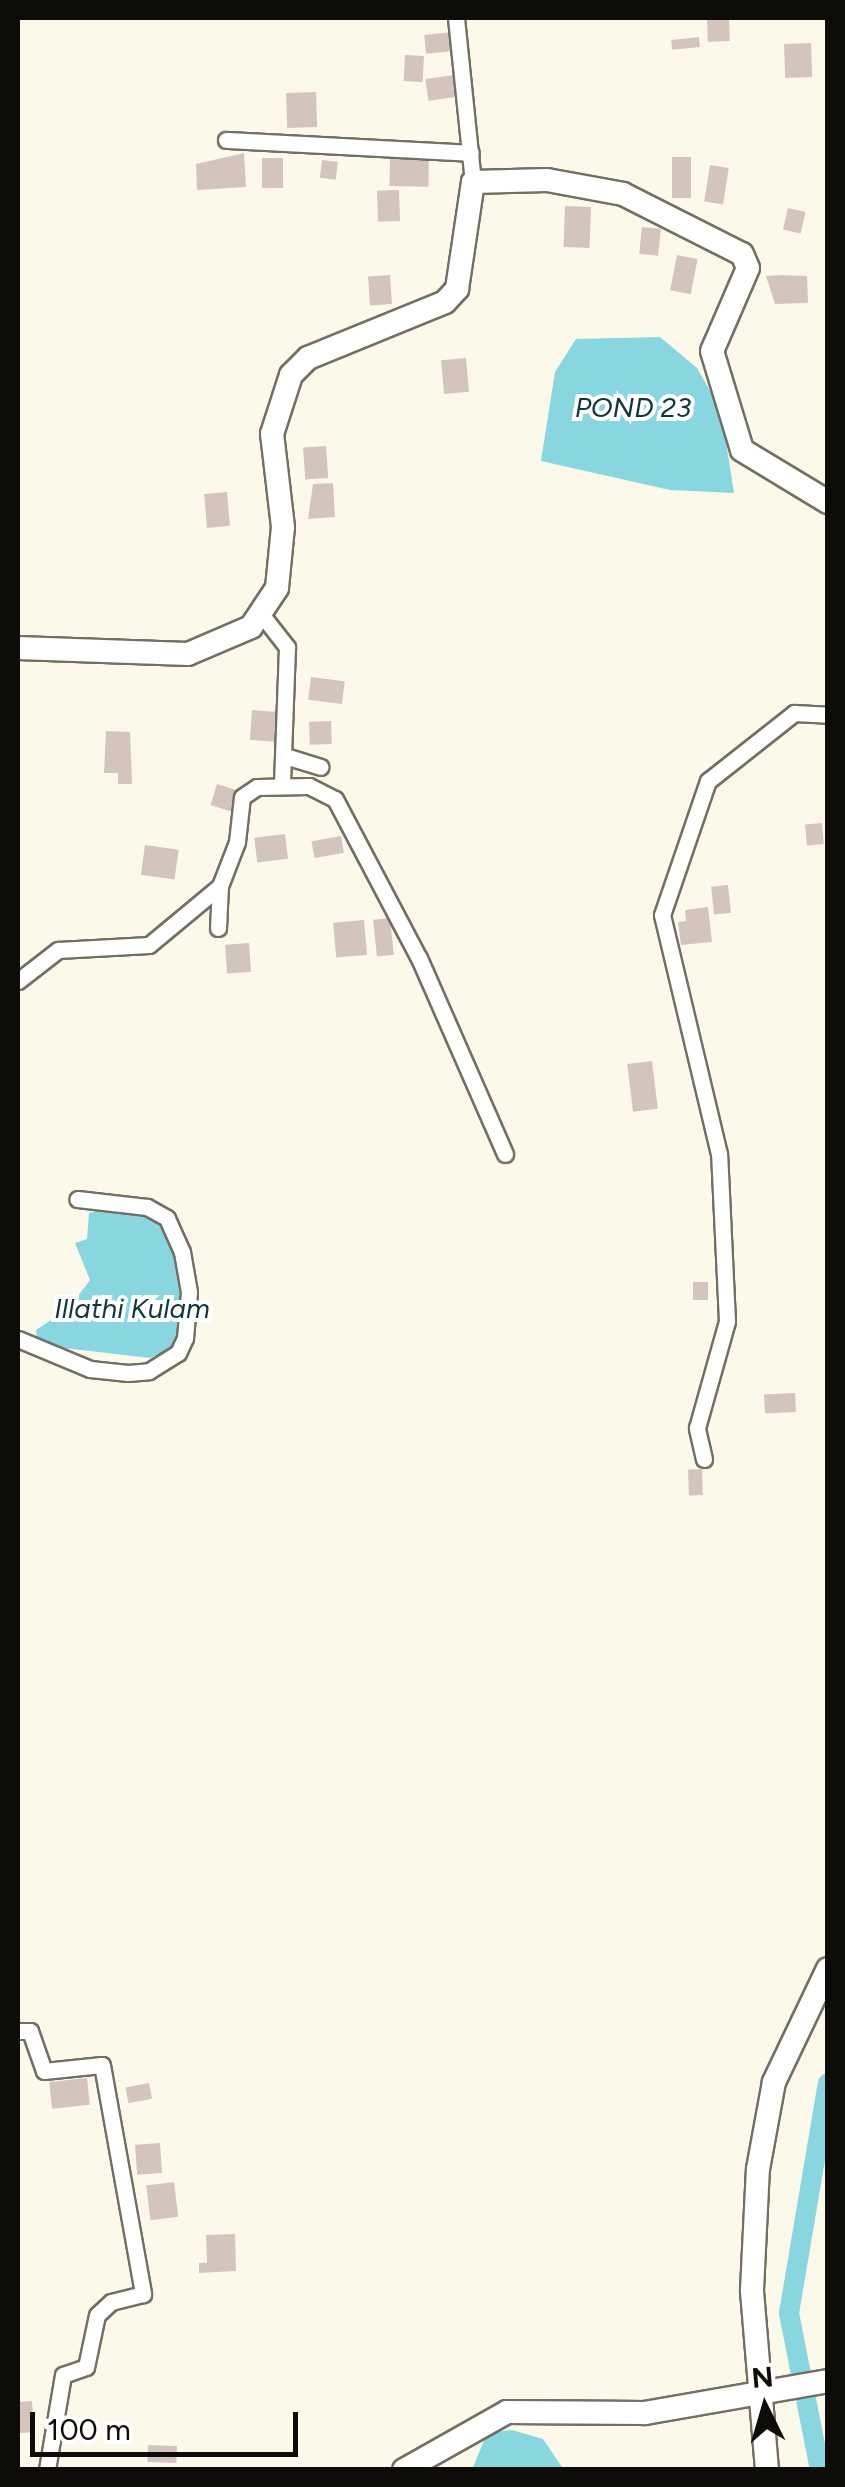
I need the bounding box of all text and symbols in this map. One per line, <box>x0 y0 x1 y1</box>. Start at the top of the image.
water label: POND 23 <box>575 390 691 424</box>
water label: Illathi Kulam <box>54 1291 210 1325</box>
north arrow <box>715 2357 815 2457</box>
text: N <box>750 2359 775 2395</box>
scale bar <box>35 2392 302 2454</box>
text: 100 m <box>47 2411 131 2448</box>

